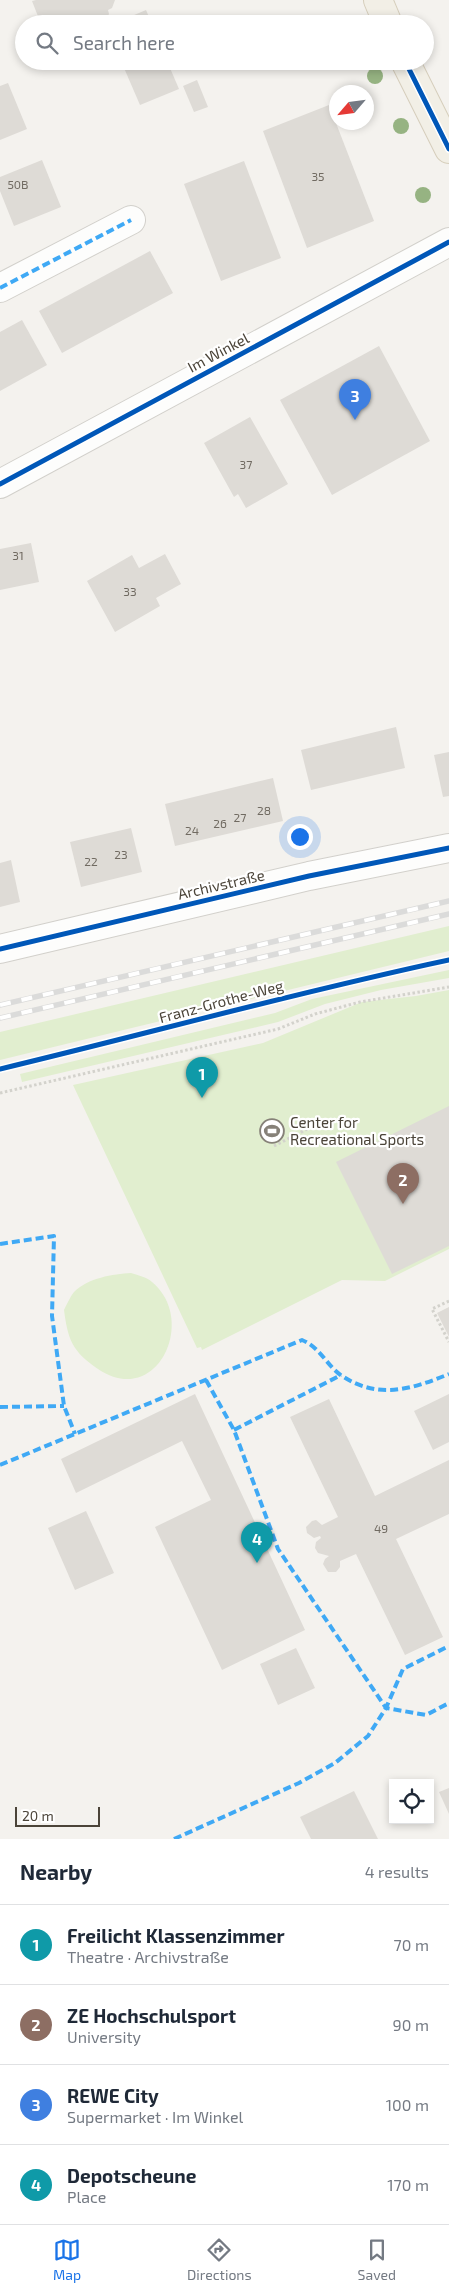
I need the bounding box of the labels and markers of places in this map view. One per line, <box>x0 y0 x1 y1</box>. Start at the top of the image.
pin: 3 <box>339 379 371 420</box>
pin: 1 <box>186 1057 218 1098</box>
place label: Center for Recreational Sports <box>290 1113 424 1148</box>
sports icon: Center for Recreational Sports <box>259 1118 285 1144</box>
pin: 2 <box>387 1163 419 1204</box>
pin: 4 <box>241 1522 273 1563</box>

